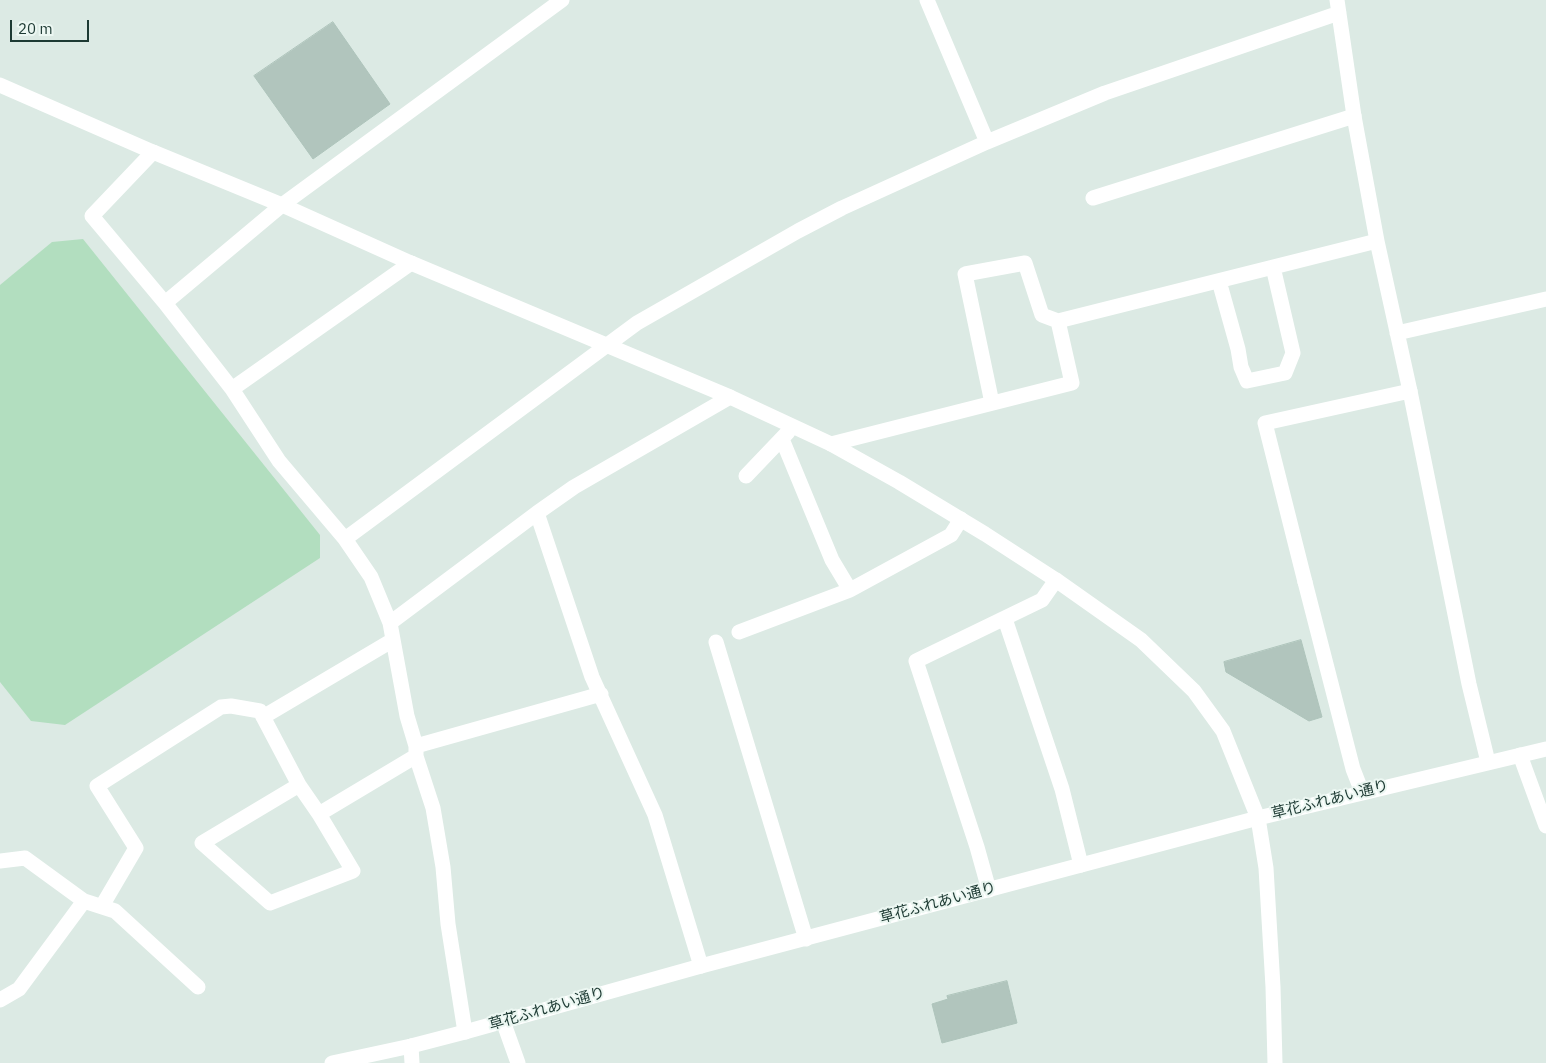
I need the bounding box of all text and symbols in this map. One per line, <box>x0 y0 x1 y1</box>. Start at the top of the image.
scale bar <box>12 10 91 42</box>
text: 20 m <box>18 19 53 38</box>
street label: 草花ふれあい通り <box>1270 777 1390 823</box>
street label: 草花ふれあい通り <box>878 879 998 927</box>
street label: 草花ふれあい通り <box>487 984 607 1034</box>

